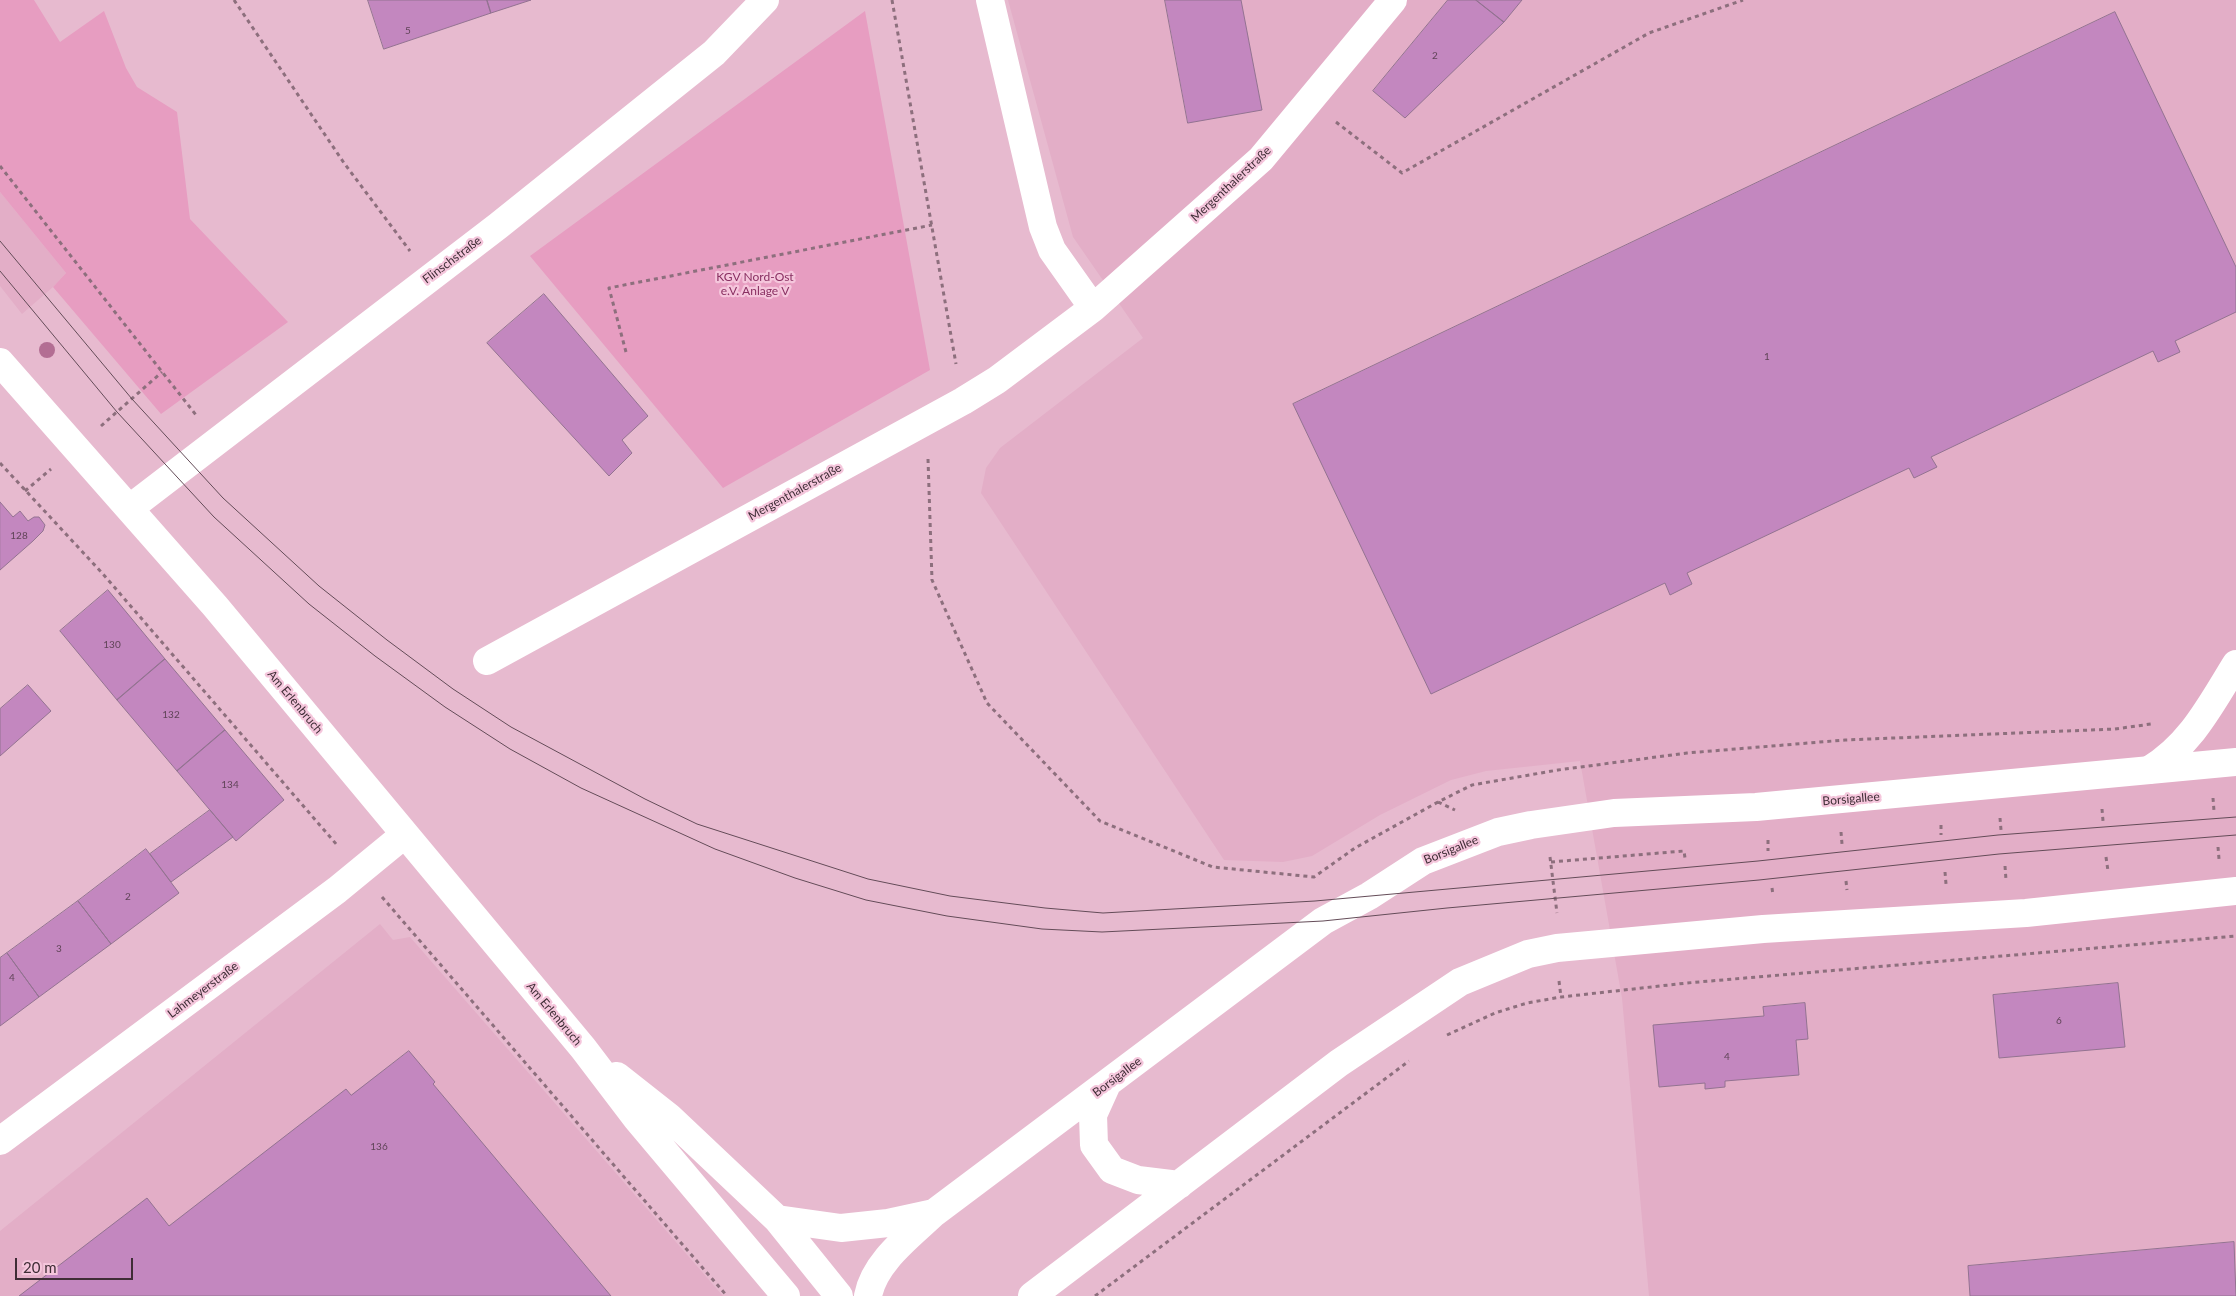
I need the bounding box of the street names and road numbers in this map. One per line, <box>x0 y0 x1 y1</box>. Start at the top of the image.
street label: Mergenthalerstraße <box>1188 143 1274 225</box>
street label: Flinschstraße <box>420 233 484 287</box>
street label: Mergenthalerstraße <box>746 460 844 524</box>
street label: Am Erlenbruch <box>264 667 326 737</box>
street label: Borsigallee <box>1822 789 1880 809</box>
street label: Borsigallee <box>1422 833 1480 867</box>
street label: Lahmeyerstraße <box>165 959 241 1021</box>
street label: Am Erlenbruch <box>523 979 585 1049</box>
street label: Borsigallee <box>1090 1054 1144 1100</box>

